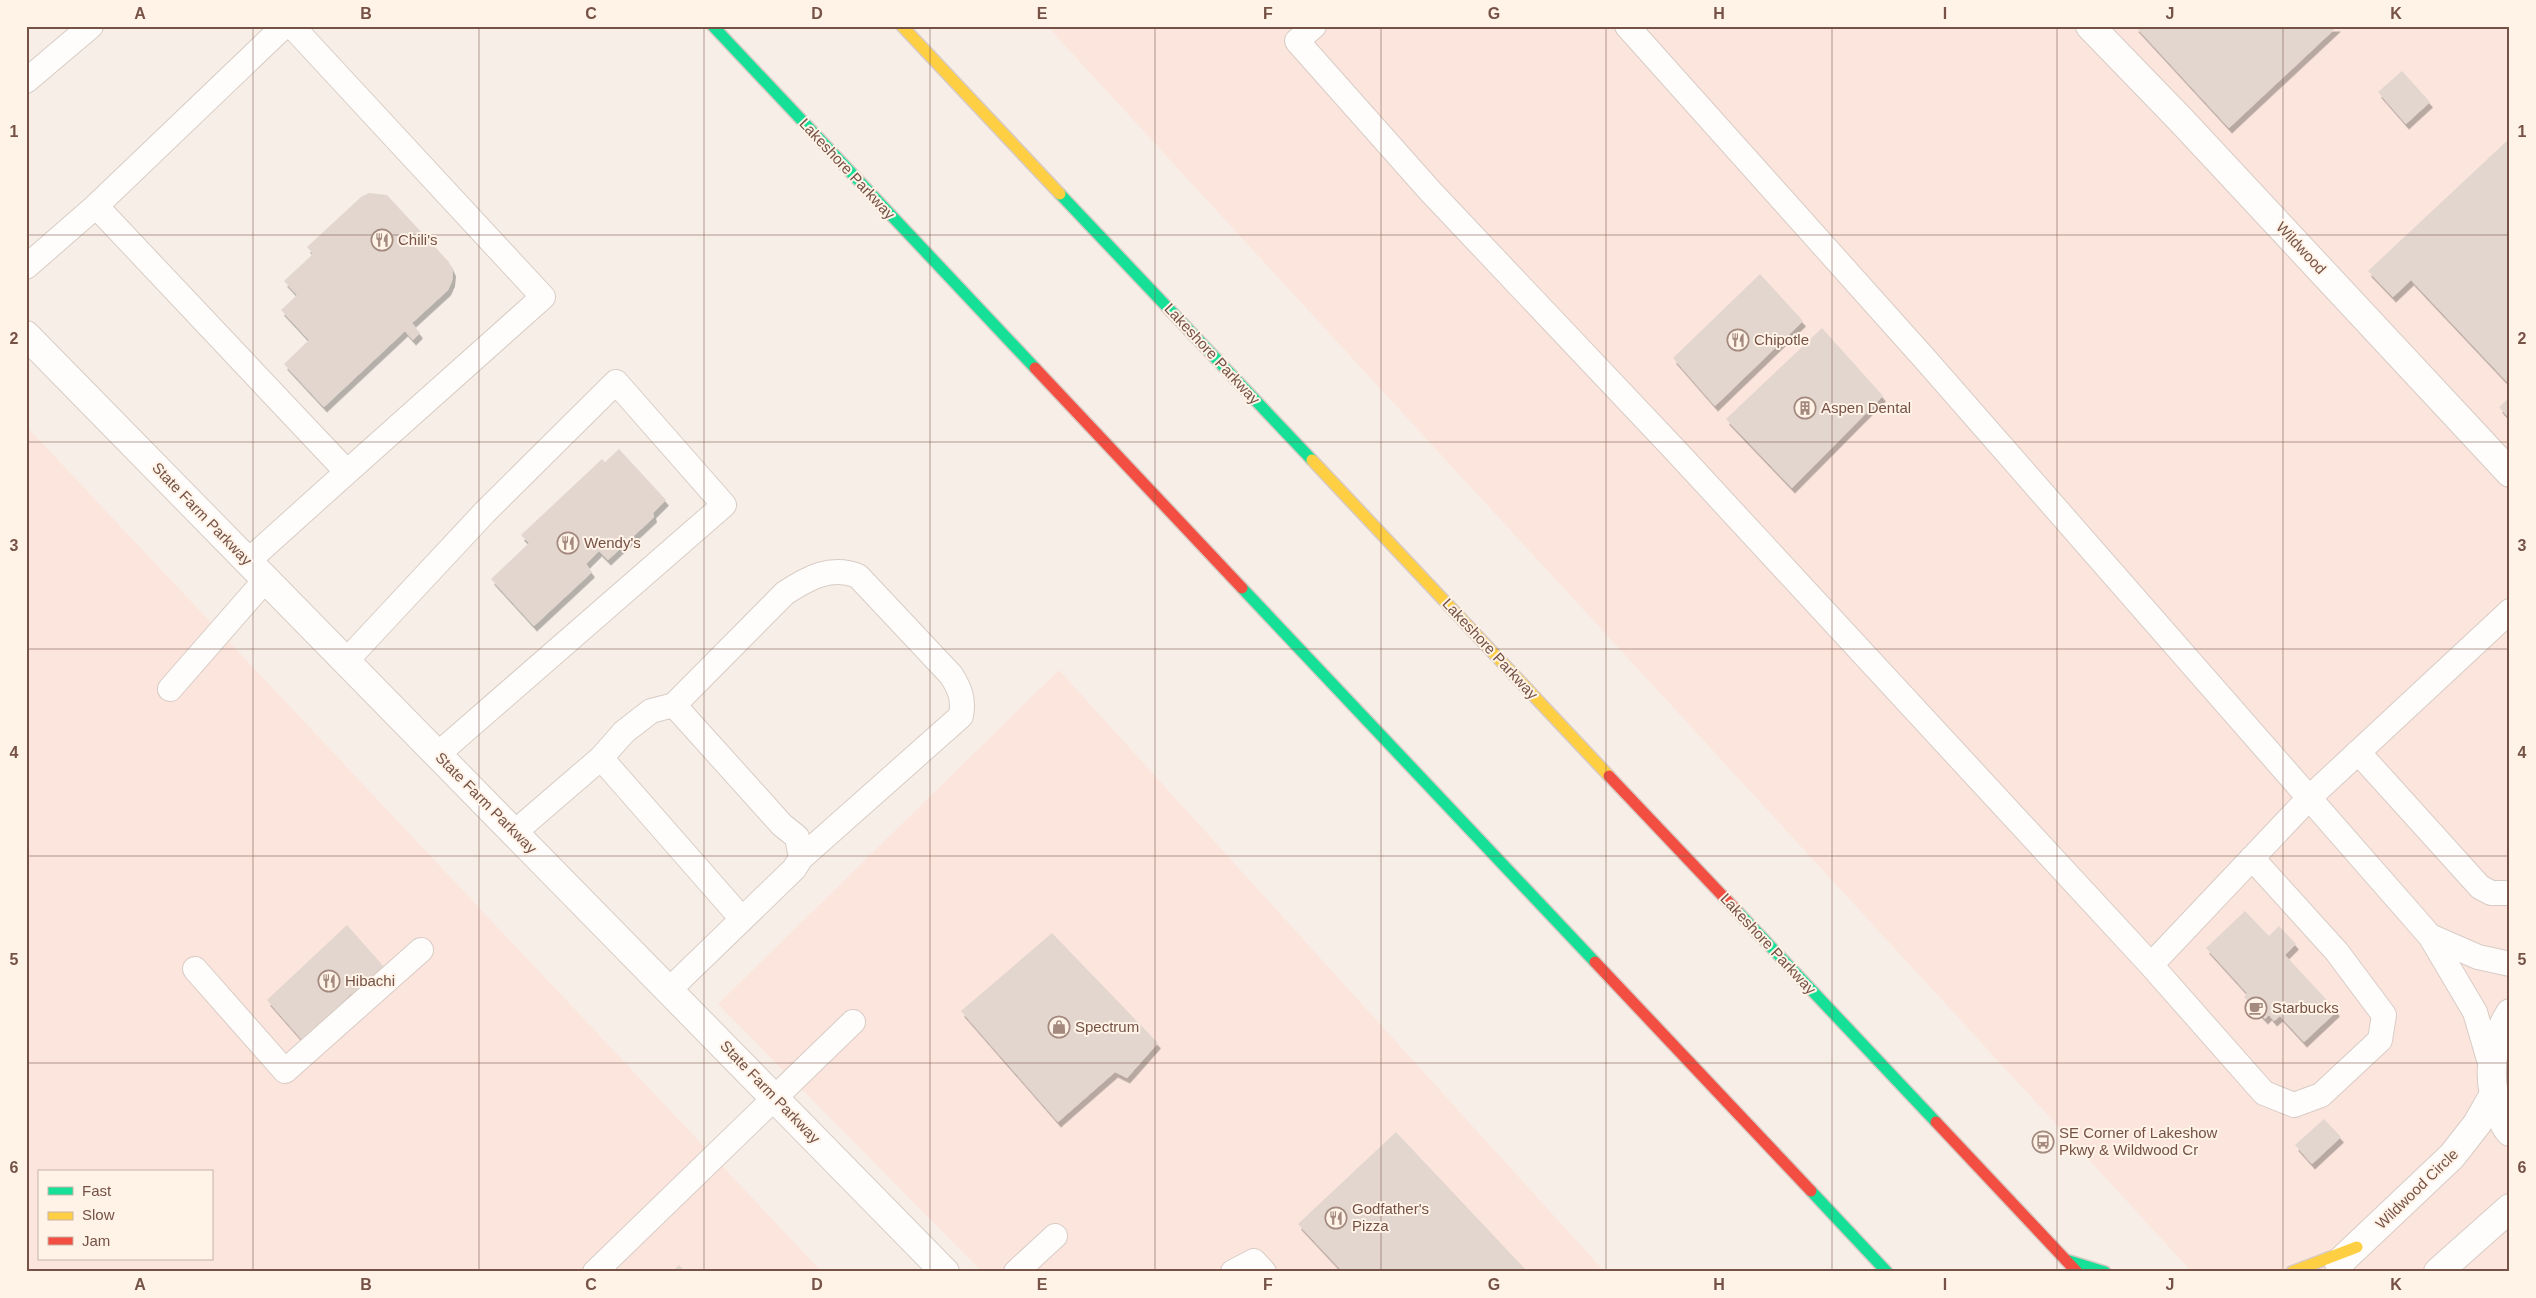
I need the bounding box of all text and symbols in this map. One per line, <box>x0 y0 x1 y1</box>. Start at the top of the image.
text: A <box>134 5 146 22</box>
text: B <box>360 5 372 22</box>
text: C <box>585 5 597 22</box>
text: D <box>811 5 823 22</box>
text: E <box>1037 5 1048 22</box>
text: F <box>1263 5 1273 22</box>
text: G <box>1488 5 1500 22</box>
text: H <box>1713 5 1725 22</box>
text: I <box>1943 5 1947 22</box>
text: J <box>2166 5 2174 22</box>
text: K <box>2390 5 2402 22</box>
street label: Lakeshore Parkway <box>796 115 899 223</box>
text: 1 <box>10 123 19 140</box>
text: 1 <box>2518 123 2527 140</box>
street label: Wildwood <box>2273 218 2330 277</box>
restaurant icon: Chili's <box>370 228 394 252</box>
place label: Chili's <box>398 231 438 248</box>
street label: Lakeshore Parkway <box>1161 300 1264 408</box>
restaurant icon: Chipotle <box>1726 328 1750 352</box>
text: 2 <box>10 330 19 347</box>
text: 2 <box>2518 330 2527 347</box>
place label: Chipotle <box>1754 331 1809 348</box>
building icon: Aspen Dental <box>1793 396 1817 420</box>
place label: Aspen Dental <box>1821 399 1911 416</box>
street label: State Farm Parkway <box>149 459 256 569</box>
restaurant icon: Wendy's <box>556 531 580 555</box>
place label: Wendy's <box>584 534 641 551</box>
text: 3 <box>10 537 19 554</box>
text: 3 <box>2518 537 2527 554</box>
street label: Lakeshore Parkway <box>1439 595 1542 703</box>
text: 4 <box>10 744 19 761</box>
text: 4 <box>2518 744 2527 761</box>
street label: State Farm Parkway <box>432 749 541 857</box>
street label: Lakeshore Parkway <box>1717 890 1820 998</box>
text: 5 <box>10 951 19 968</box>
text: 5 <box>2518 951 2527 968</box>
restaurant icon: Hibachi <box>317 969 341 993</box>
place label: Hibachi <box>345 972 395 989</box>
cafe icon: Starbucks <box>2244 996 2268 1020</box>
place label: Starbucks <box>2272 999 2339 1016</box>
shop icon: Spectrum <box>1047 1015 1071 1039</box>
place label: Spectrum <box>1075 1018 1139 1035</box>
street label: State Farm Parkway <box>717 1037 824 1147</box>
place label: SE Corner of Lakeshow Pkwy & Wildwood Cr <box>2059 1124 2218 1158</box>
bus stop icon: SE Corner of Lakeshow Pkwy & Wildwood Cr <box>2031 1130 2055 1154</box>
street label: Wildwood Circle <box>2372 1145 2461 1232</box>
text: 6 <box>10 1159 19 1176</box>
text: 6 <box>2518 1159 2527 1176</box>
legend <box>38 1170 212 1260</box>
text: Fast <box>82 1182 112 1199</box>
place label: Godfather's Pizza <box>1352 1200 1429 1234</box>
text: Slow <box>82 1206 115 1223</box>
restaurant icon: Godfather's Pizza <box>1324 1206 1348 1230</box>
text: Jam <box>82 1232 110 1249</box>
text: A <box>134 1276 146 1293</box>
text: B <box>360 1276 372 1293</box>
text: C <box>585 1276 597 1293</box>
text: D <box>811 1276 823 1293</box>
text: E <box>1037 1276 1048 1293</box>
text: F <box>1263 1276 1273 1293</box>
text: G <box>1488 1276 1500 1293</box>
text: H <box>1713 1276 1725 1293</box>
text: I <box>1943 1276 1947 1293</box>
text: J <box>2166 1276 2174 1293</box>
text: K <box>2390 1276 2402 1293</box>

